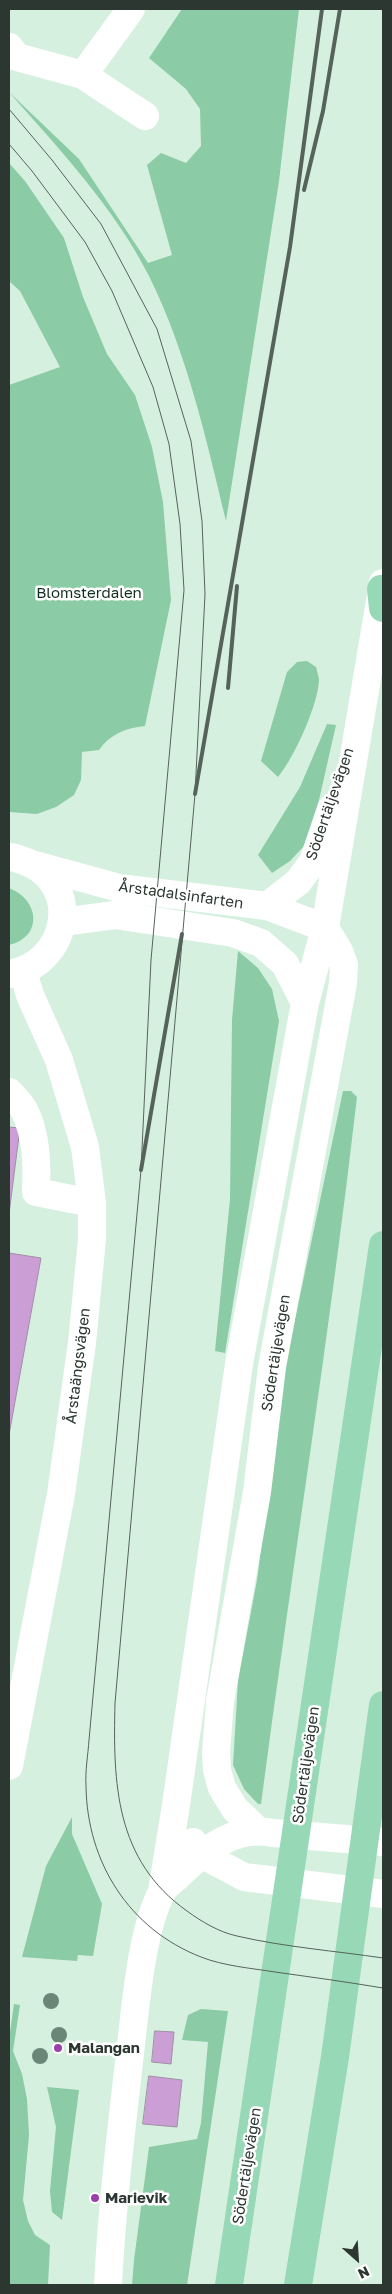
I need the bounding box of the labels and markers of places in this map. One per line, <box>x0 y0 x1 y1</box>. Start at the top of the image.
place label: Malangan <box>68 2039 140 2057</box>
marker: Malangan <box>52 2042 64 2054</box>
place label: Marievik <box>105 2189 167 2207</box>
marker: Marievik <box>89 2192 101 2204</box>

